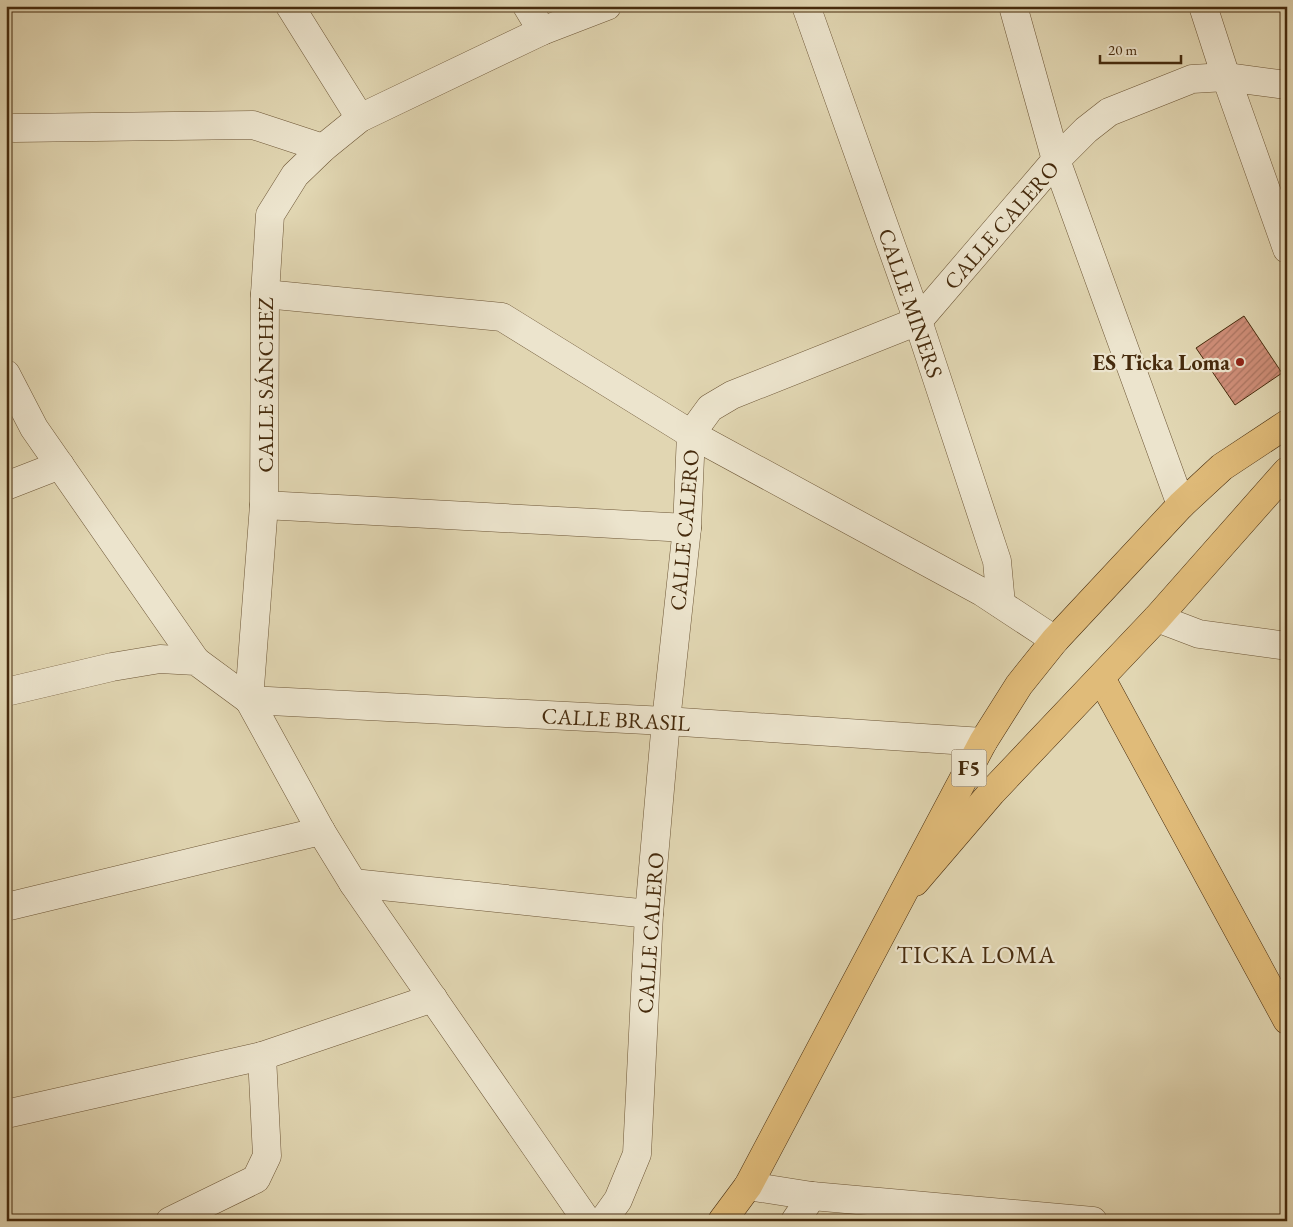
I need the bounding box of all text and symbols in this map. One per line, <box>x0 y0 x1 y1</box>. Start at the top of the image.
scale bar <box>1100 32 1182 64</box>
text: 20 m <box>1108 40 1137 59</box>
street label: CALLE CALERO <box>937 155 1065 296</box>
street label: CALLE MINERS <box>871 224 950 382</box>
street label: CALLE SÁNCHEZ <box>251 297 280 473</box>
place label: ES Ticka Loma <box>1093 348 1230 377</box>
marker: ES Ticka Loma <box>1234 356 1246 368</box>
street label: CALLE CALERO <box>663 448 706 612</box>
street label: CALLE BRASIL <box>541 701 691 738</box>
road number: F5 <box>952 750 986 786</box>
street label: CALLE CALERO <box>630 851 671 1015</box>
district label: TICKA LOMA <box>896 939 1056 970</box>

